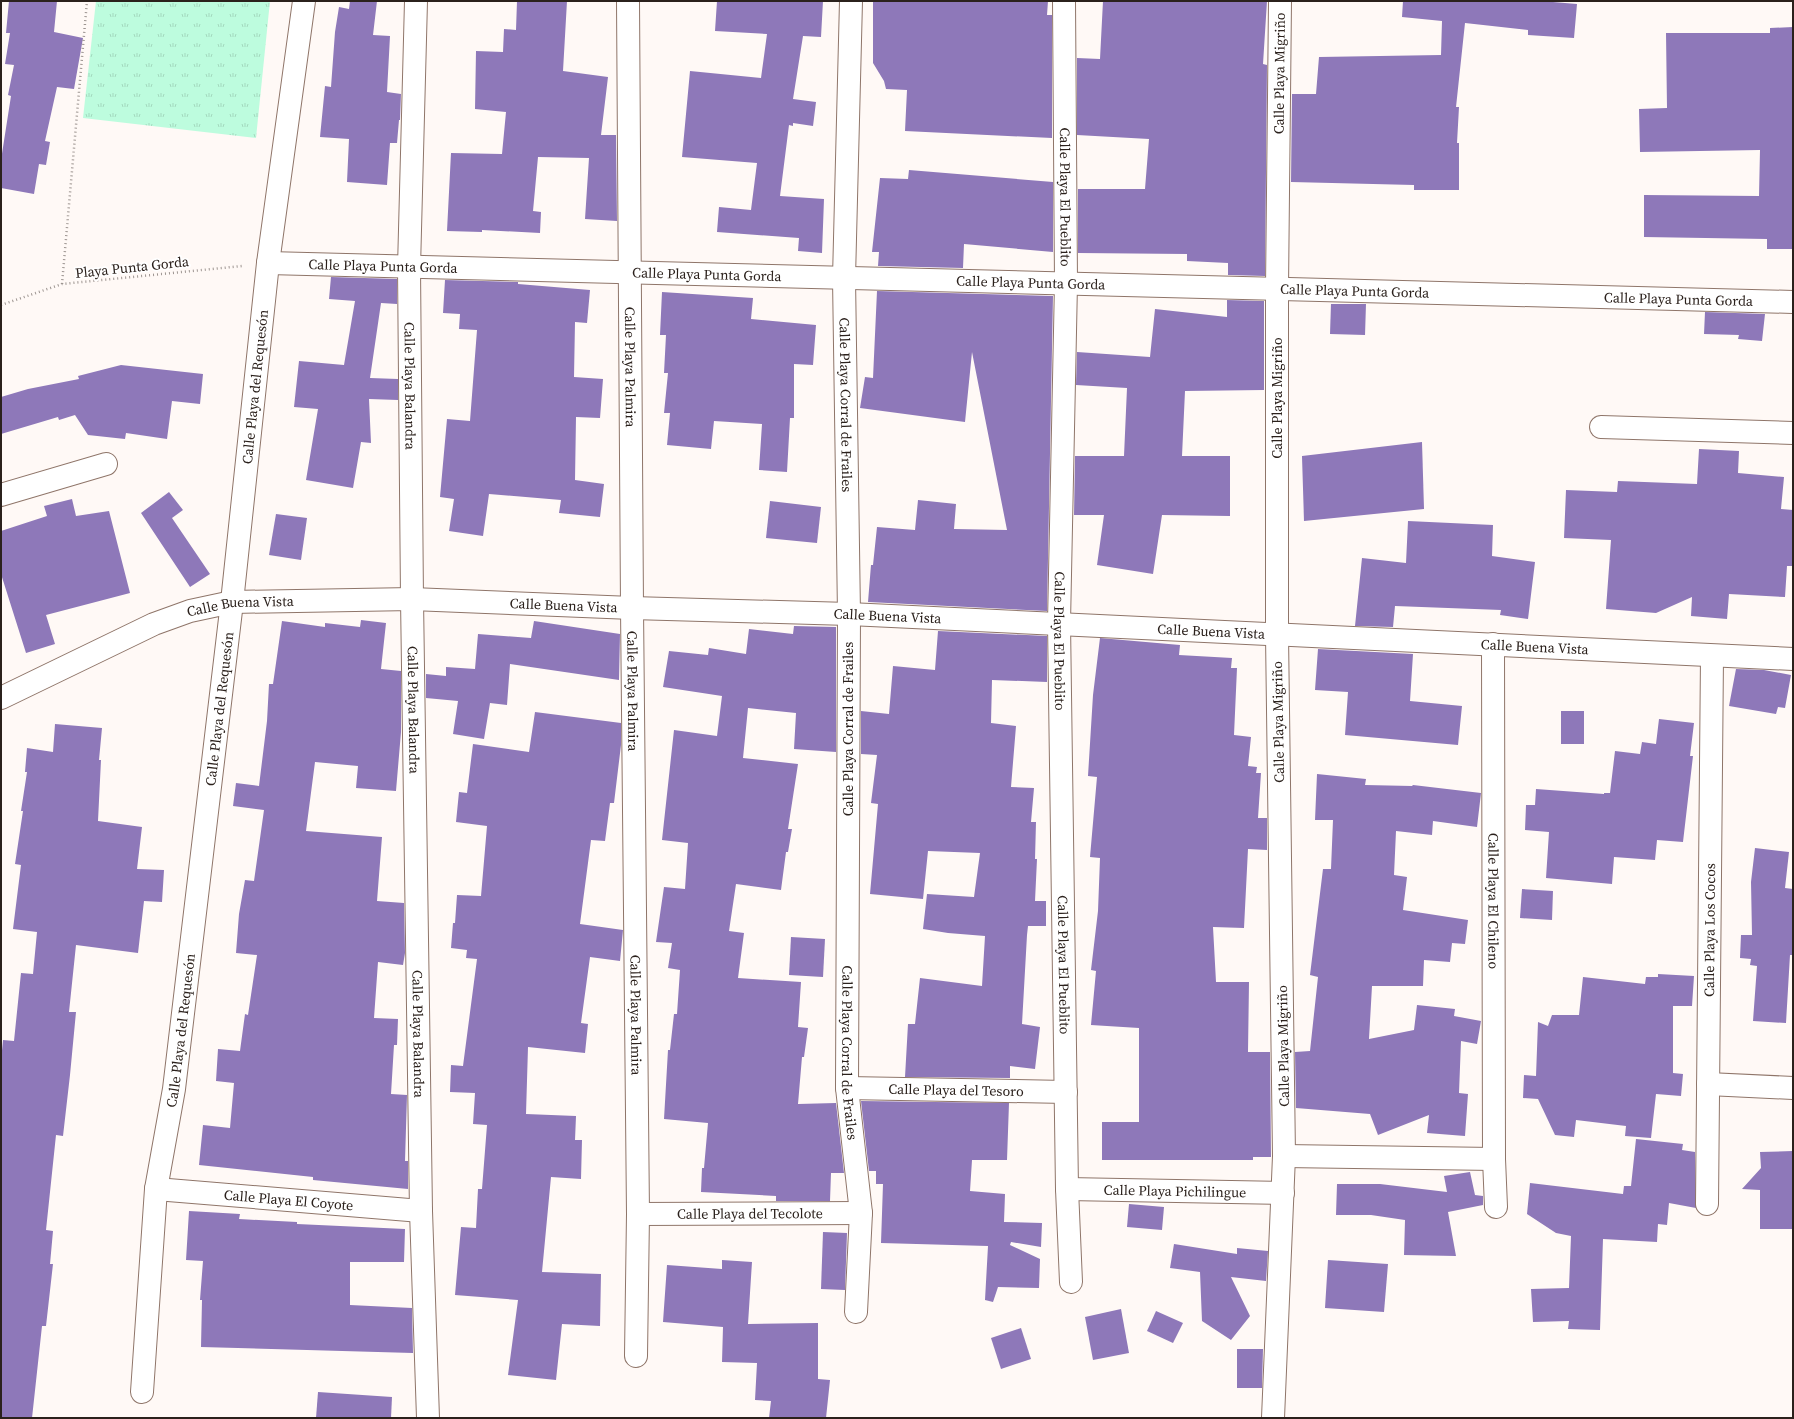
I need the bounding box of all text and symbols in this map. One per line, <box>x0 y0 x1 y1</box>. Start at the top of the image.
street label: Calle Playa Migriño <box>1269 12 1290 134</box>
street label: Calle Playa El Pueblito <box>1055 127 1076 267</box>
street label: Playa Punta Gorda <box>74 251 191 283</box>
street label: Calle Playa Punta Gorda <box>308 254 459 278</box>
street label: Calle Playa Punta Gorda <box>632 262 783 286</box>
street label: Calle Playa Punta Gorda <box>956 271 1106 294</box>
street label: Calle Playa Punta Gorda <box>1280 279 1430 303</box>
street label: Calle Playa Punta Gorda <box>1604 287 1754 311</box>
street label: Calle Playa Palmira <box>620 307 641 428</box>
street label: Calle Playa del Requesón <box>237 308 273 465</box>
street label: Calle Playa Corral de Frailes <box>835 317 857 493</box>
street label: Calle Playa Balandra <box>399 322 421 451</box>
street label: Calle Playa Migriño <box>1267 337 1287 459</box>
street label: Calle Playa El Pueblito <box>1049 571 1070 711</box>
street label: Calle Buena Vista <box>185 591 295 621</box>
street label: Calle Buena Vista <box>509 593 619 617</box>
street label: Calle Buena Vista <box>833 604 943 628</box>
street label: Calle Buena Vista <box>1157 619 1266 644</box>
street label: Calle Playa del Requesón <box>200 630 238 787</box>
street label: Calle Playa Palmira <box>622 631 643 752</box>
street label: Calle Buena Vista <box>1480 634 1590 659</box>
street label: Calle Playa Corral de Frailes <box>838 642 858 816</box>
street label: Calle Playa Balandra <box>403 646 425 775</box>
street label: Calle Playa Migriño <box>1267 661 1289 783</box>
street label: Calle Playa El Chileno <box>1483 833 1504 969</box>
street label: Calle Playa Los Cocos <box>1699 863 1720 997</box>
street label: Calle Playa El Pueblito <box>1053 895 1075 1035</box>
street label: Calle Playa del Requesón <box>161 952 200 1109</box>
street label: Calle Playa Palmira <box>625 955 647 1076</box>
street label: Calle Playa Corral de Frailes <box>837 965 863 1141</box>
street label: Calle Playa Balandra <box>407 970 429 1099</box>
street label: Calle Playa Migriño <box>1272 985 1294 1107</box>
street label: Calle Playa del Tesoro <box>888 1079 1024 1101</box>
street label: Calle Playa Pichilingue <box>1104 1180 1246 1202</box>
street label: Calle Playa El Coyote <box>223 1185 354 1215</box>
street label: Calle Playa del Tecolote <box>677 1203 823 1224</box>

